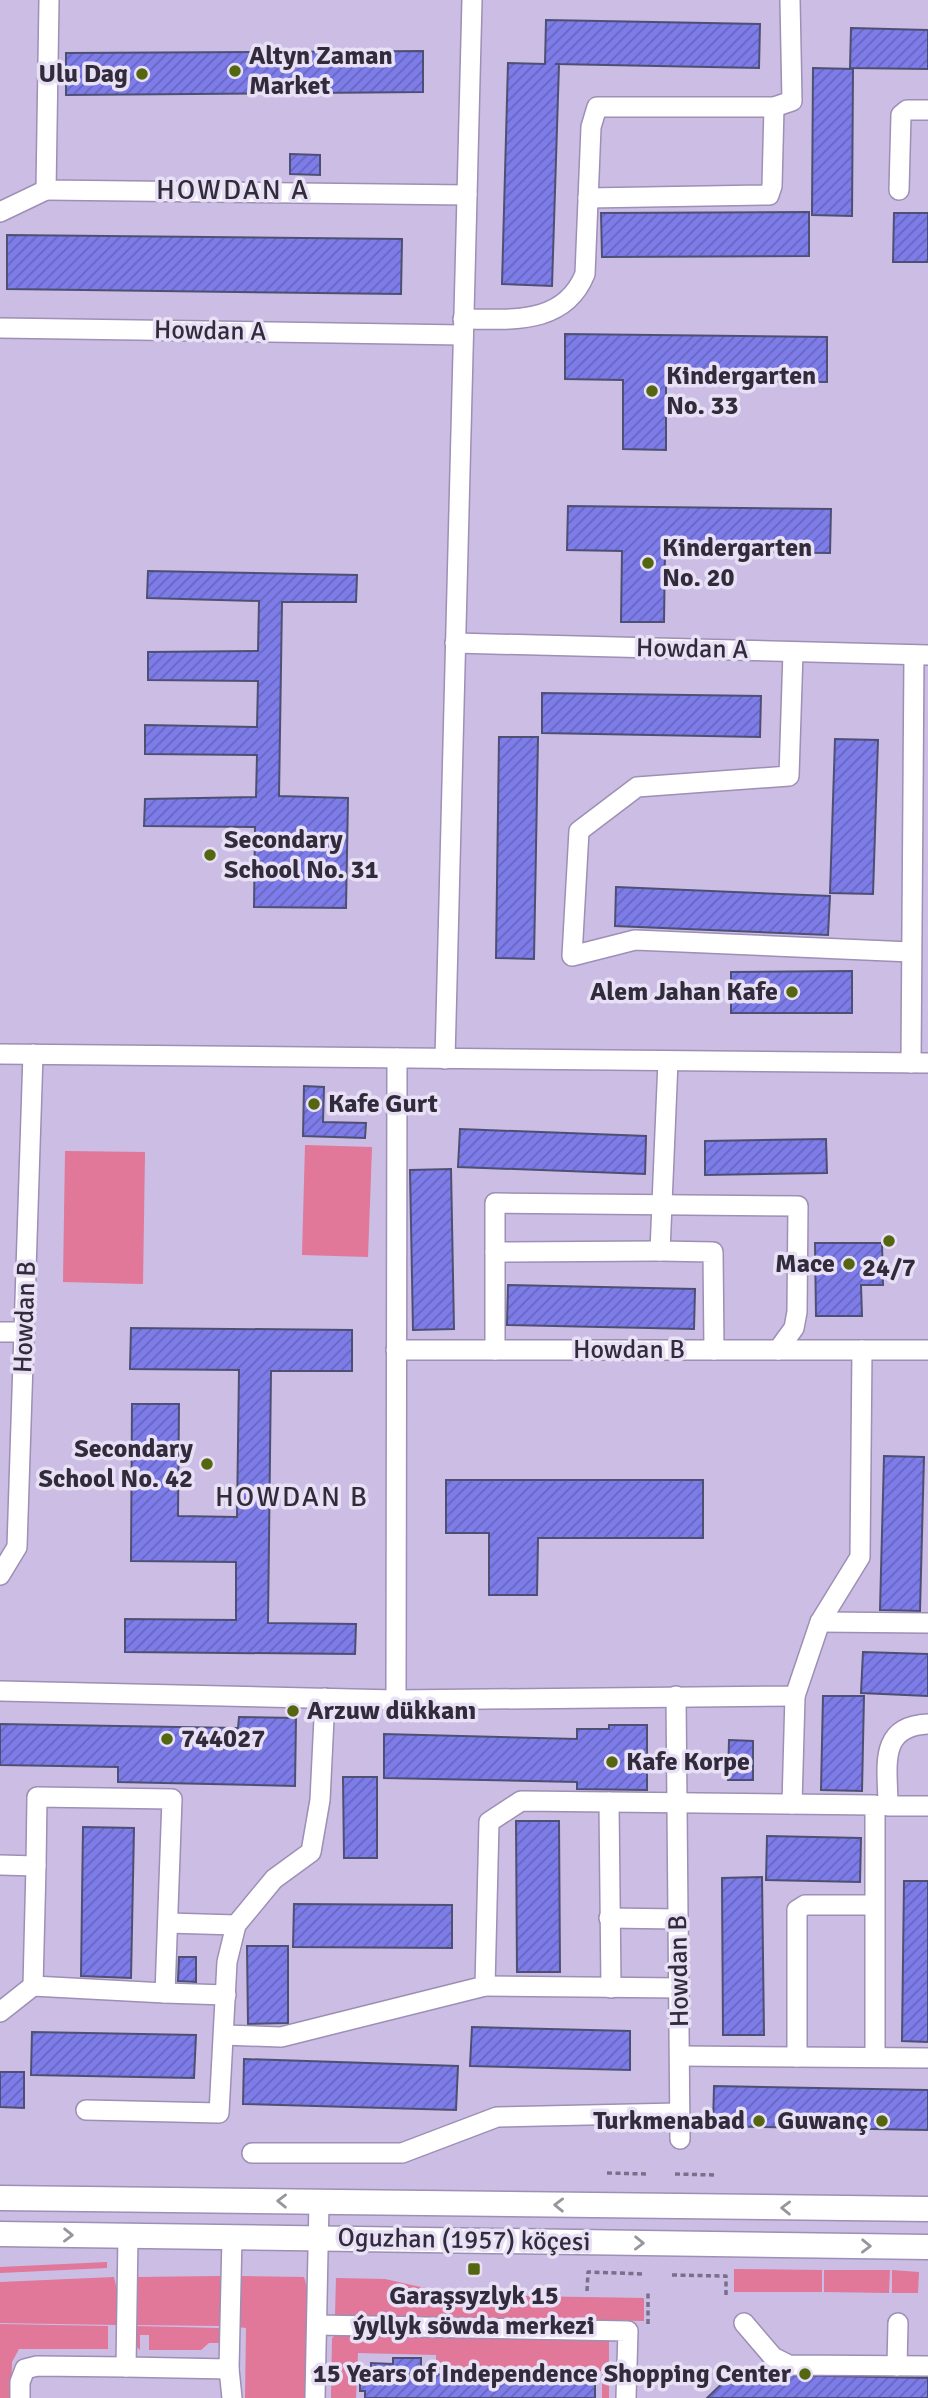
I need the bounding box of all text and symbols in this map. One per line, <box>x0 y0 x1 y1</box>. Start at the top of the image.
place label: Altyn Zaman Market <box>249 40 393 102</box>
place label: Ulu Dag <box>38 58 128 90</box>
marker: Altyn Zaman Market <box>227 63 243 79</box>
marker: Ulu Dag <box>134 66 150 82</box>
district label: HOWDAN A <box>156 173 310 207</box>
street label: Howdan A <box>154 314 267 348</box>
place label: Kindergarten No. 33 <box>666 360 816 422</box>
marker: Kindergarten No. 33 <box>644 383 660 399</box>
place label: Kindergarten No. 20 <box>662 532 812 594</box>
marker: Kindergarten No. 20 <box>640 555 656 571</box>
street label: Howdan A <box>636 632 749 666</box>
place label: Secondary School No. 31 <box>224 824 379 886</box>
marker: Secondary School No. 31 <box>202 847 218 863</box>
place label: Alem Jahan Kafe <box>590 976 778 1008</box>
marker: Alem Jahan Kafe <box>784 984 800 1000</box>
place label: Kafe Gurt <box>328 1088 438 1120</box>
marker: Kafe Gurt <box>306 1096 322 1112</box>
marker: 24/7 <box>881 1233 897 1249</box>
place label: Mace <box>775 1248 835 1280</box>
place label: 24/7 <box>862 1252 916 1284</box>
marker: Mace <box>841 1256 857 1272</box>
street label: Howdan B <box>7 1260 43 1374</box>
street label: Howdan B <box>573 1334 685 1366</box>
place label: Secondary School No. 42 <box>38 1433 193 1495</box>
marker: Secondary School No. 42 <box>199 1456 215 1472</box>
district label: HOWDAN B <box>215 1480 369 1514</box>
place label: Arzuw dükkanı <box>307 1695 476 1727</box>
marker: Arzuw dükkanı <box>285 1703 301 1719</box>
place label: 744027 <box>181 1723 265 1755</box>
marker: 744027 <box>159 1731 175 1747</box>
place label: Kafe Korpe <box>626 1746 750 1778</box>
marker: Kafe Korpe <box>604 1754 620 1770</box>
street label: Howdan B <box>662 1915 696 2027</box>
place label: Turkmenabad <box>593 2105 745 2137</box>
place label: Guwanç <box>777 2105 868 2137</box>
marker: Turkmenabad <box>751 2113 767 2129</box>
marker: Guwanç <box>874 2113 890 2129</box>
one-way arrow <box>277 2193 287 2209</box>
one-way arrow <box>553 2197 564 2213</box>
one-way arrow <box>781 2200 792 2215</box>
street label: Oguzhan (1957) köçesi <box>337 2222 591 2258</box>
one-way arrow <box>63 2227 74 2243</box>
one-way arrow <box>634 2235 644 2251</box>
one-way arrow <box>861 2238 872 2254</box>
marker: Garaşsyzlyk 15 ýyllyk söwda merkezi <box>466 2261 482 2277</box>
place label: Garaşsyzlyk 15 ýyllyk söwda merkezi <box>352 2280 595 2342</box>
place label: 15 Years of Independence Shopping Center <box>313 2358 792 2390</box>
marker: 15 Years of Independence Shopping Center <box>797 2366 813 2382</box>

